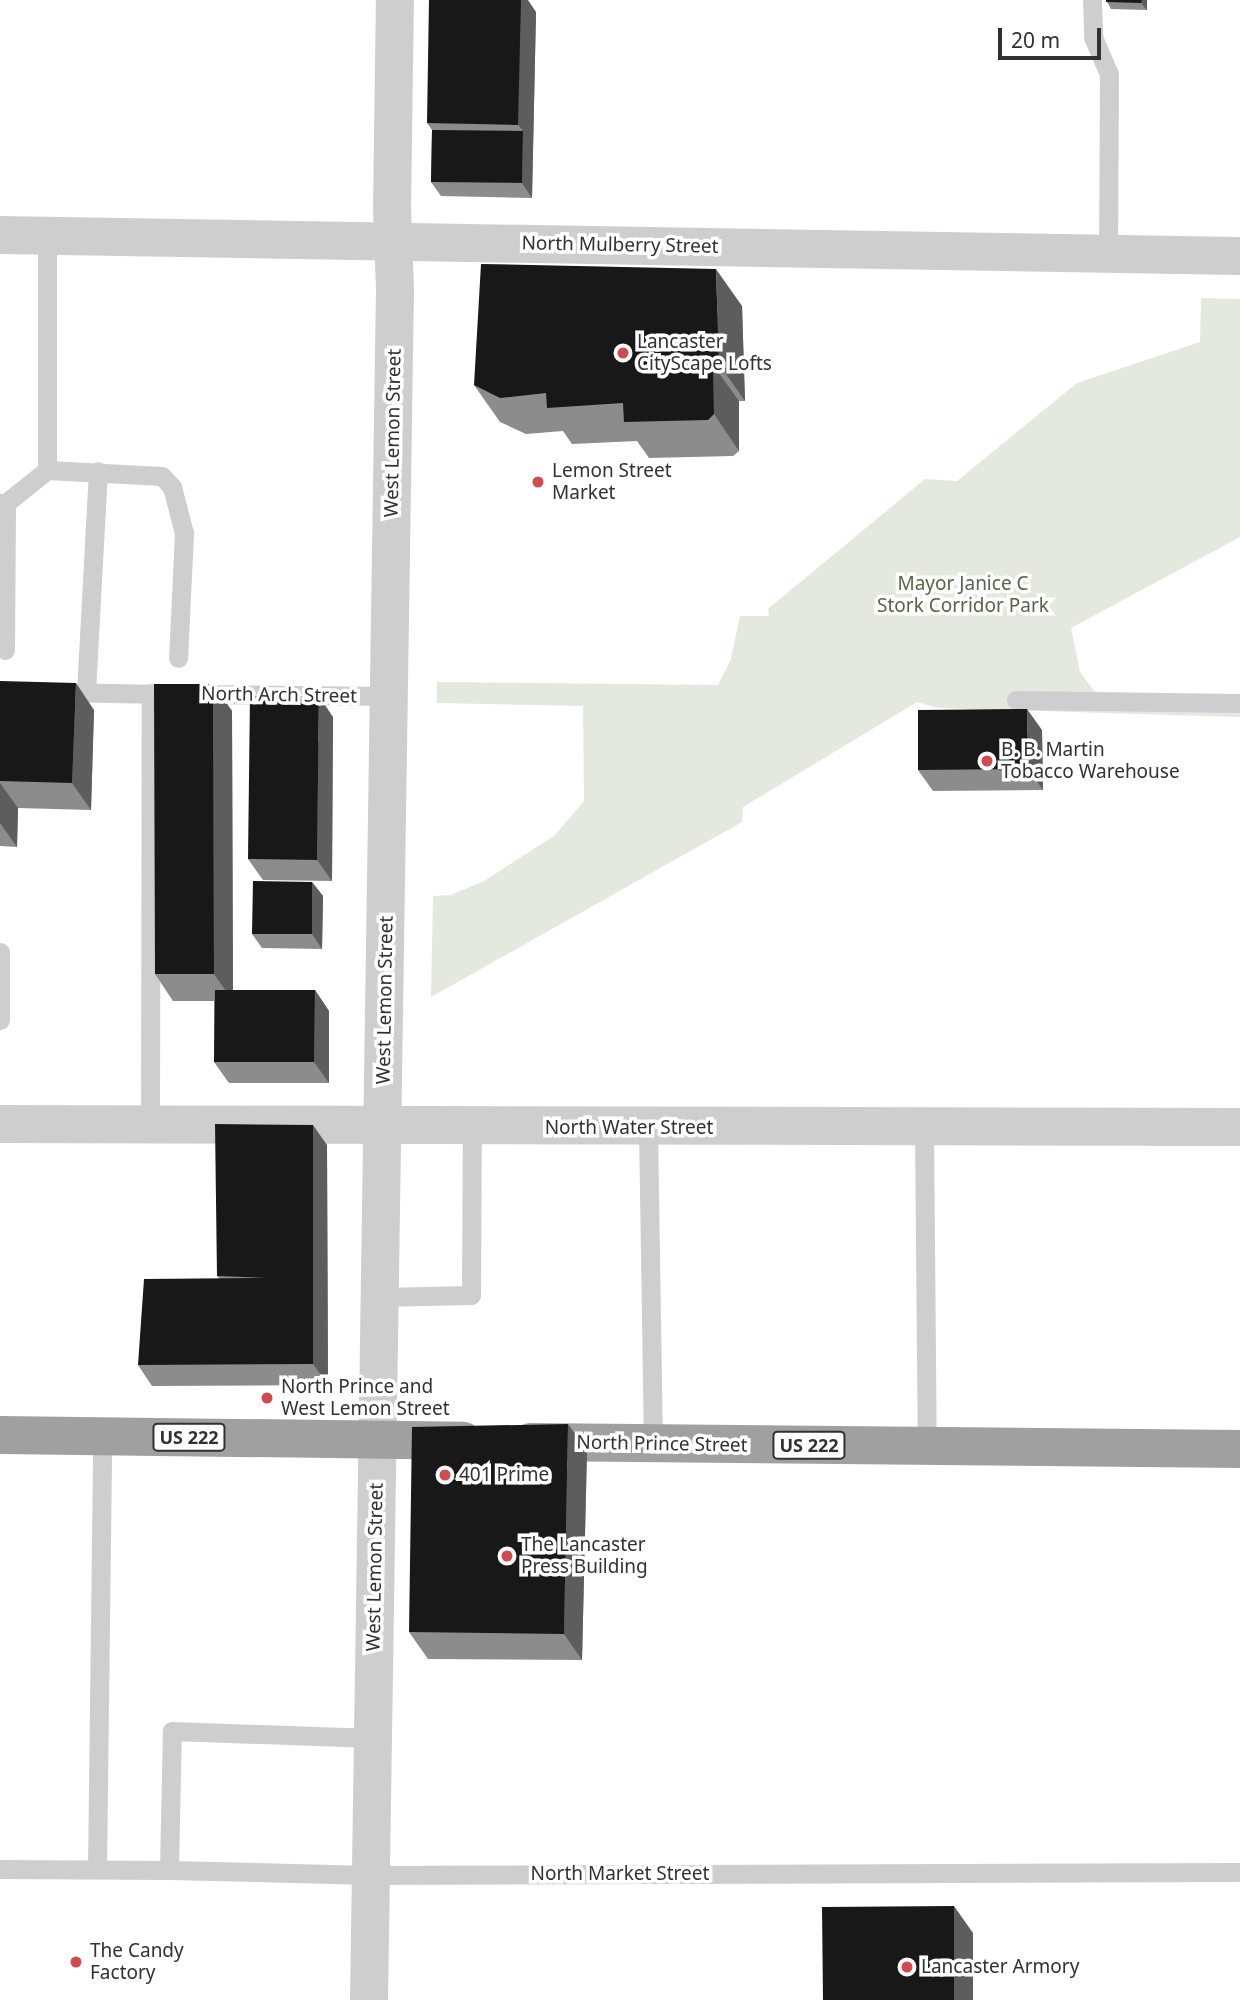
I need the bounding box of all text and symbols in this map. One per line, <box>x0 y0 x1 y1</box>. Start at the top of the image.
scale bar <box>1002 14 1105 58</box>
text: 20 m <box>1011 26 1060 54</box>
street label: North Mulberry Street <box>521 232 719 258</box>
place label: Lancaster CityScape Lofts <box>637 331 772 375</box>
marker: Lancaster CityScape Lofts <box>615 345 631 361</box>
street label: West Lemon Street <box>380 349 406 517</box>
place label: Lemon Street Market <box>552 460 672 504</box>
marker: Lemon Street Market <box>530 474 546 490</box>
park label: Mayor Janice C Stork Corridor Park <box>877 573 1049 617</box>
street label: North Arch Street <box>201 682 357 708</box>
place label: B. B. Martin Tobacco Warehouse <box>1001 739 1180 783</box>
marker: B. B. Martin Tobacco Warehouse <box>979 753 995 769</box>
street label: West Lemon Street <box>372 916 398 1084</box>
street label: North Water Street <box>545 1117 713 1139</box>
place label: North Prince and West Lemon Street <box>281 1376 450 1420</box>
marker: North Prince and West Lemon Street <box>259 1390 275 1406</box>
road number: US 222 <box>152 1422 226 1452</box>
road number: US 222 <box>772 1430 846 1460</box>
street label: North Prince Street <box>576 1431 748 1457</box>
place label: 401 Prime <box>459 1464 549 1486</box>
marker: 401 Prime <box>437 1467 453 1483</box>
street label: West Lemon Street <box>362 1483 388 1651</box>
place label: The Lancaster Press Building <box>521 1534 648 1578</box>
marker: The Lancaster Press Building <box>499 1548 515 1564</box>
street label: North Market Street <box>531 1863 709 1885</box>
place label: The Candy Factory <box>90 1940 184 1984</box>
marker: The Candy Factory <box>68 1954 84 1970</box>
place label: Lancaster Armory <box>921 1956 1079 1978</box>
marker: Lancaster Armory <box>899 1959 915 1975</box>

